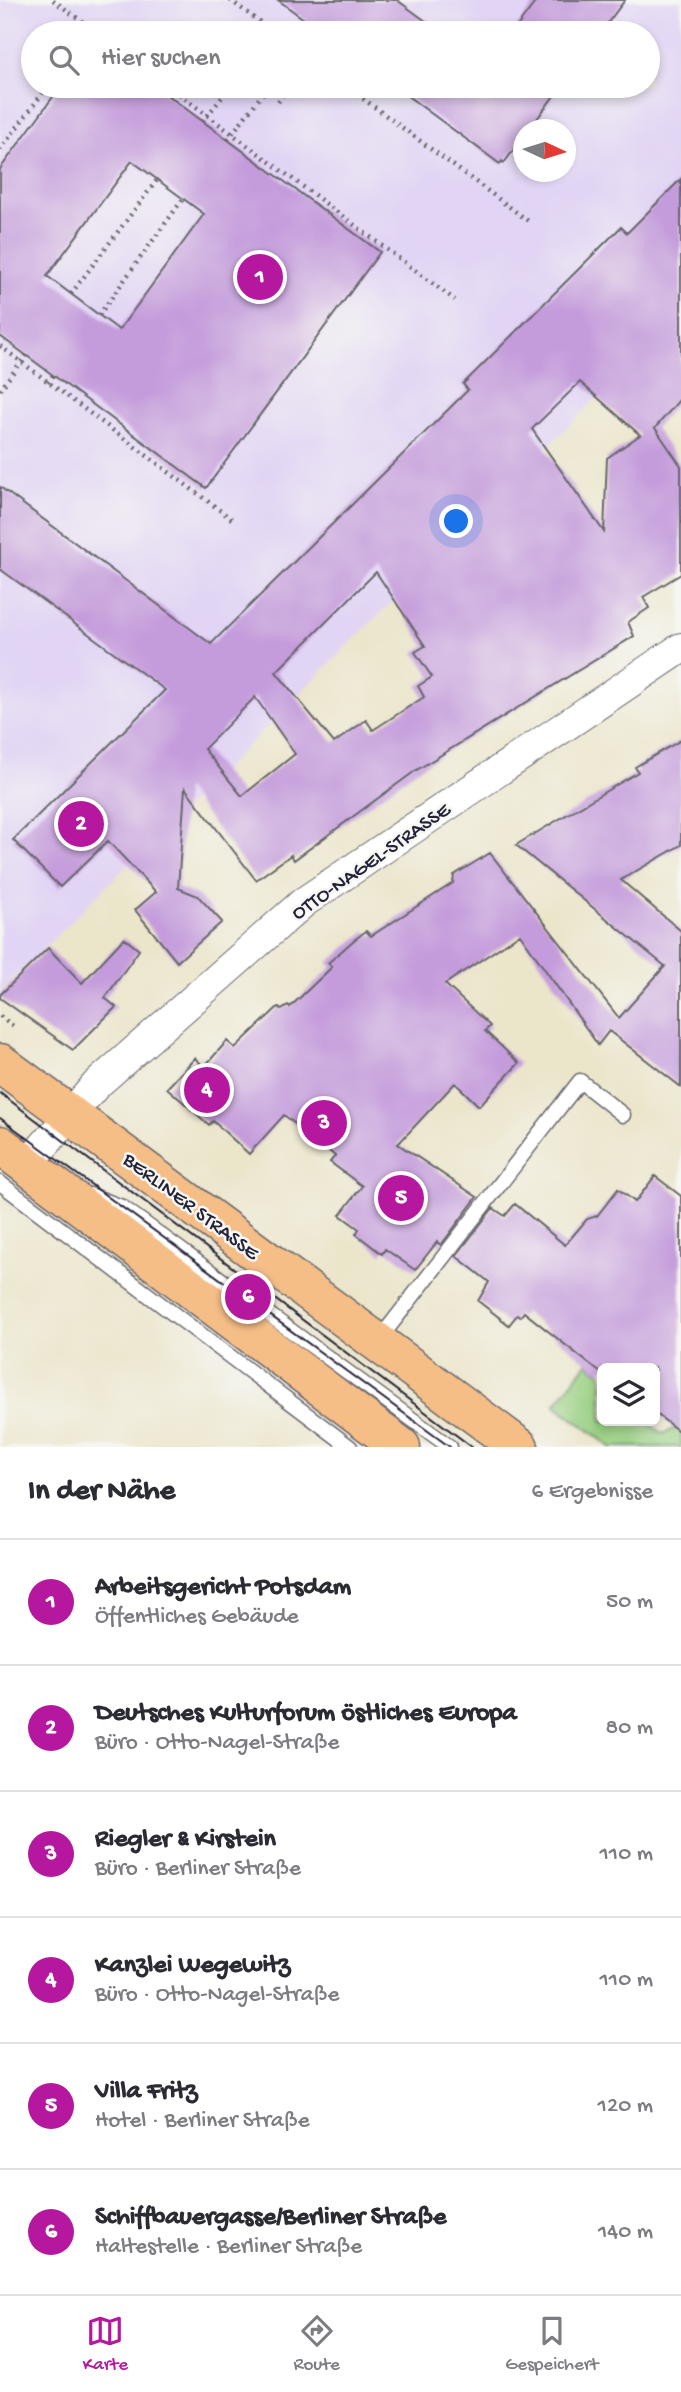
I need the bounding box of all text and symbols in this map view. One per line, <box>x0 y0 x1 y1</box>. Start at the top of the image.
search box <box>21 21 660 98</box>
icon: search <box>45 41 83 79</box>
text: Hier suchen <box>101 44 221 75</box>
north arrow <box>513 119 576 182</box>
pin: 1 <box>237 251 283 303</box>
your location <box>439 504 473 538</box>
pin: 2 <box>58 798 104 850</box>
street label: OTTO-NAGEL-STRASSE <box>288 798 457 927</box>
pin: 4 <box>184 1064 230 1116</box>
pin: 3 <box>301 1097 347 1149</box>
street label: BERLINER STRASSE <box>116 1148 264 1268</box>
pin: 5 <box>378 1172 424 1224</box>
pin: 6 <box>225 1271 271 1323</box>
map controls <box>597 1363 660 1426</box>
button: layers <box>597 1363 660 1426</box>
text: In der Nähe <box>28 1475 175 1510</box>
text: 6 Ergebnisse <box>532 1479 653 1506</box>
text: Arbeitsgericht Potsdam <box>95 1573 351 1604</box>
text: 1 <box>46 1589 56 1616</box>
text: 50 m <box>606 1589 653 1616</box>
text: Öffentliches Gebäude <box>95 1604 299 1631</box>
text: Deutsches Kulturforum östliches Europa <box>95 1699 517 1730</box>
text: 2 <box>45 1715 57 1742</box>
text: 80 m <box>606 1715 653 1742</box>
text: Büro · Otto-Nagel-Straße <box>95 1730 339 1757</box>
text: Riegler & Kirstein <box>95 1825 276 1856</box>
text: 3 <box>45 1841 57 1868</box>
text: 110 m <box>600 1841 653 1868</box>
text: Büro · Berliner Straße <box>95 1856 301 1883</box>
text: Kanzlei Wegewitz <box>95 1951 290 1982</box>
text: 4 <box>46 1967 56 1994</box>
text: 110 m <box>600 1967 653 1994</box>
text: Büro · Otto-Nagel-Straße <box>95 1982 339 2009</box>
text: Villa Fritz <box>95 2077 197 2108</box>
text: 5 <box>45 2093 57 2120</box>
text: 120 m <box>598 2093 653 2120</box>
text: Hotel · Berliner Straße <box>95 2108 310 2135</box>
text: Schiffbauergasse/Berliner Straße <box>95 2203 446 2234</box>
text: 6 <box>45 2219 57 2246</box>
text: 140 m <box>598 2219 653 2246</box>
text: Haltestelle · Berliner Straße <box>95 2234 362 2261</box>
tab: Karte <box>83 2312 128 2377</box>
tab: Route <box>293 2312 340 2377</box>
tab: Gespeichert <box>505 2312 598 2377</box>

